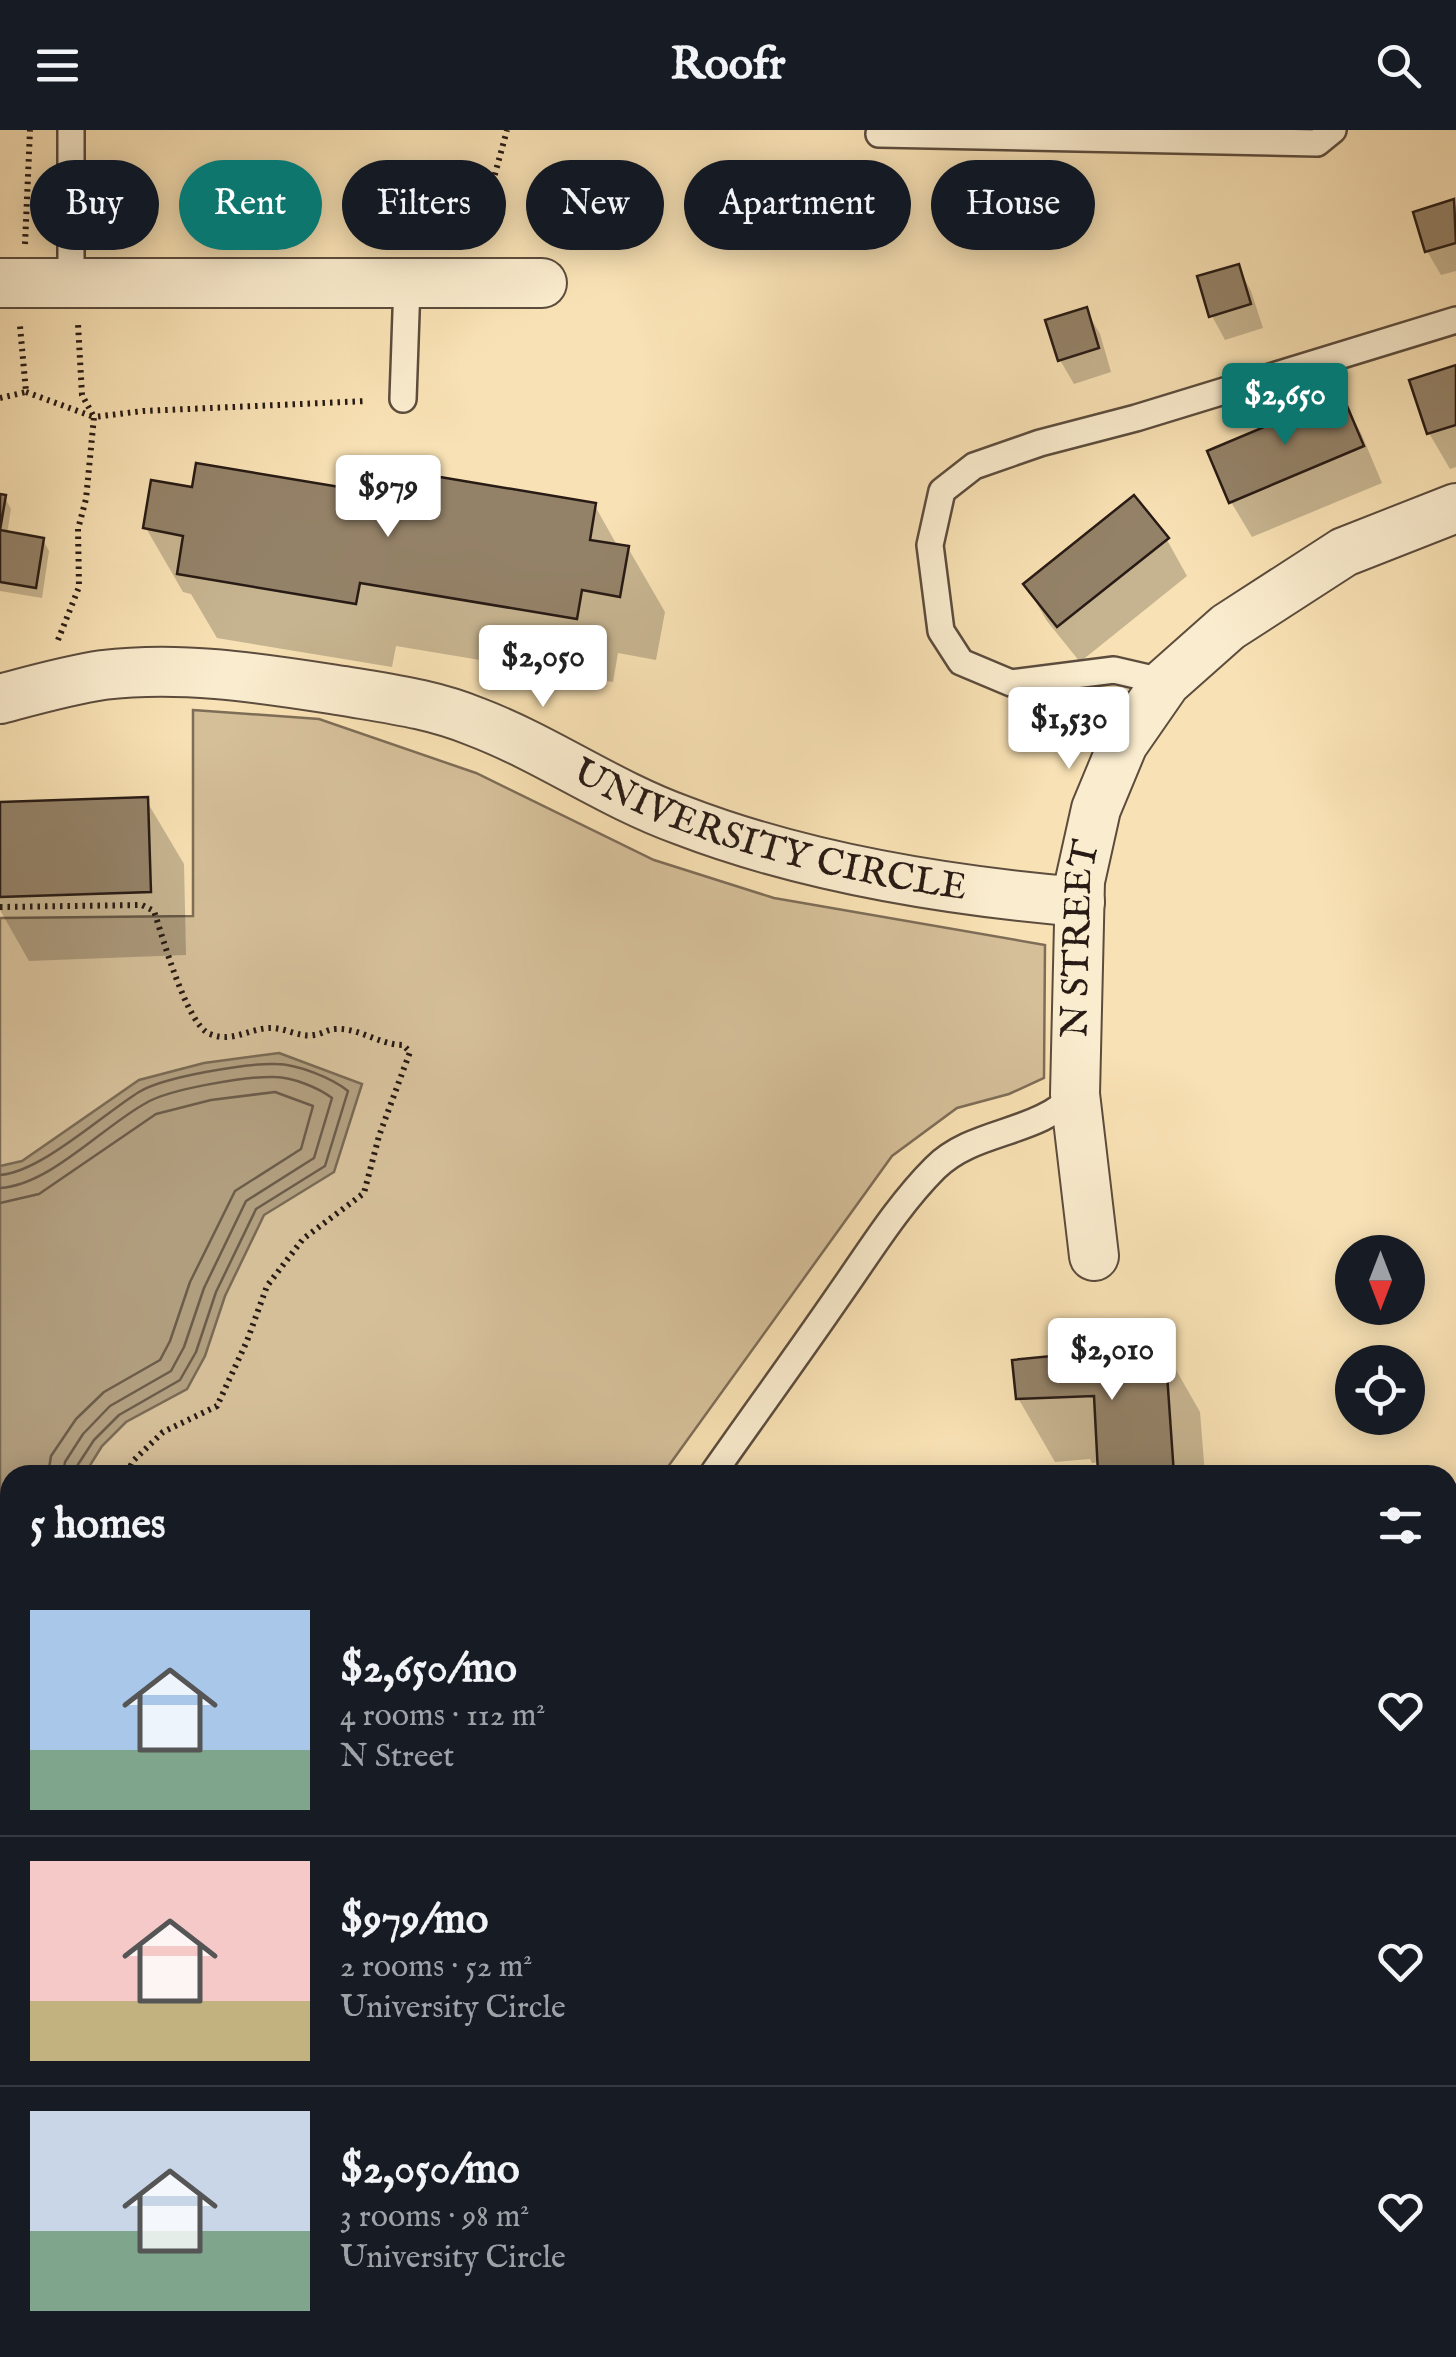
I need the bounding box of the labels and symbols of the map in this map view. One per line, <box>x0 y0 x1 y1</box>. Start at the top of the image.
pin: $2,650 <box>1204 363 1366 448</box>
pin: $979 <box>329 455 447 540</box>
pin: $2,050 <box>462 625 624 710</box>
pin: $1,530 <box>988 687 1150 772</box>
street label: UNIVERSITY CIRCLE <box>564 749 970 913</box>
street label: N STREET <box>1052 836 1112 1038</box>
north arrow <box>1335 1235 1425 1325</box>
pin: $2,010 <box>1031 1318 1193 1403</box>

